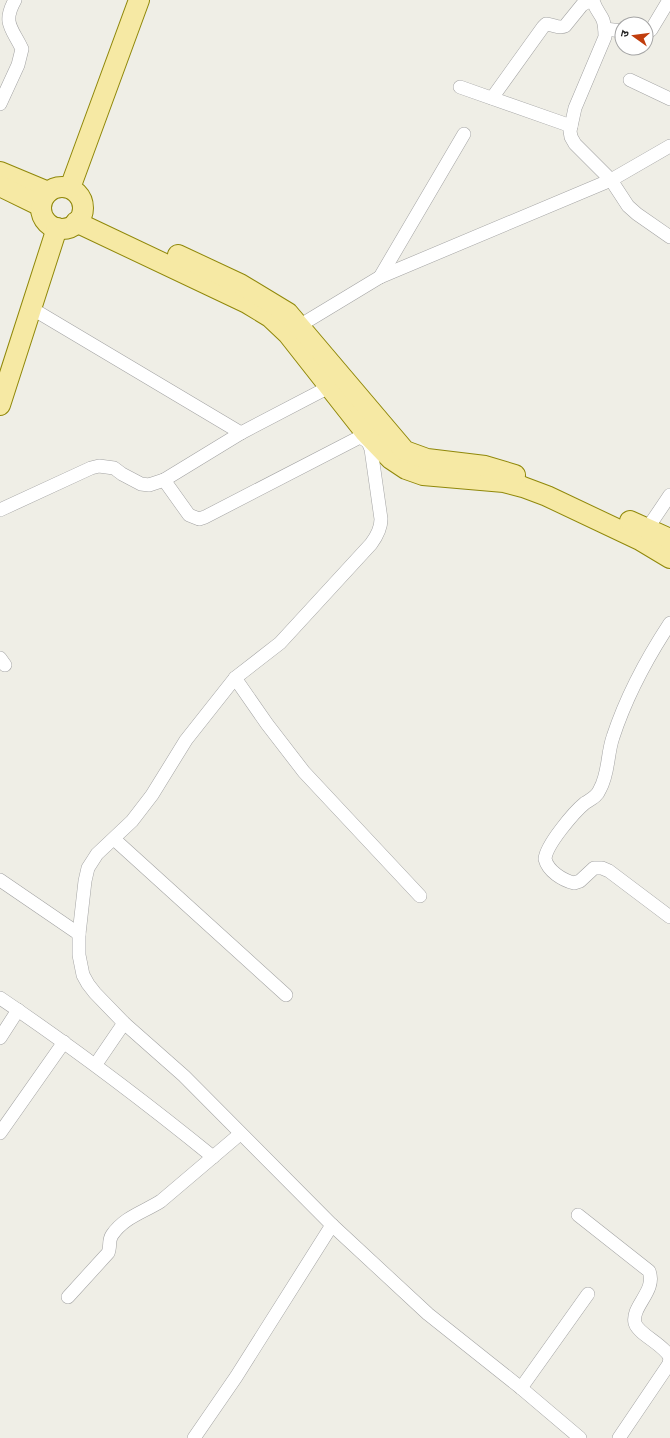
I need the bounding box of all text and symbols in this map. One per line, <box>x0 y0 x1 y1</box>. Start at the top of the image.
north arrow <box>614 16 654 56</box>
text: उ <box>618 28 631 38</box>

